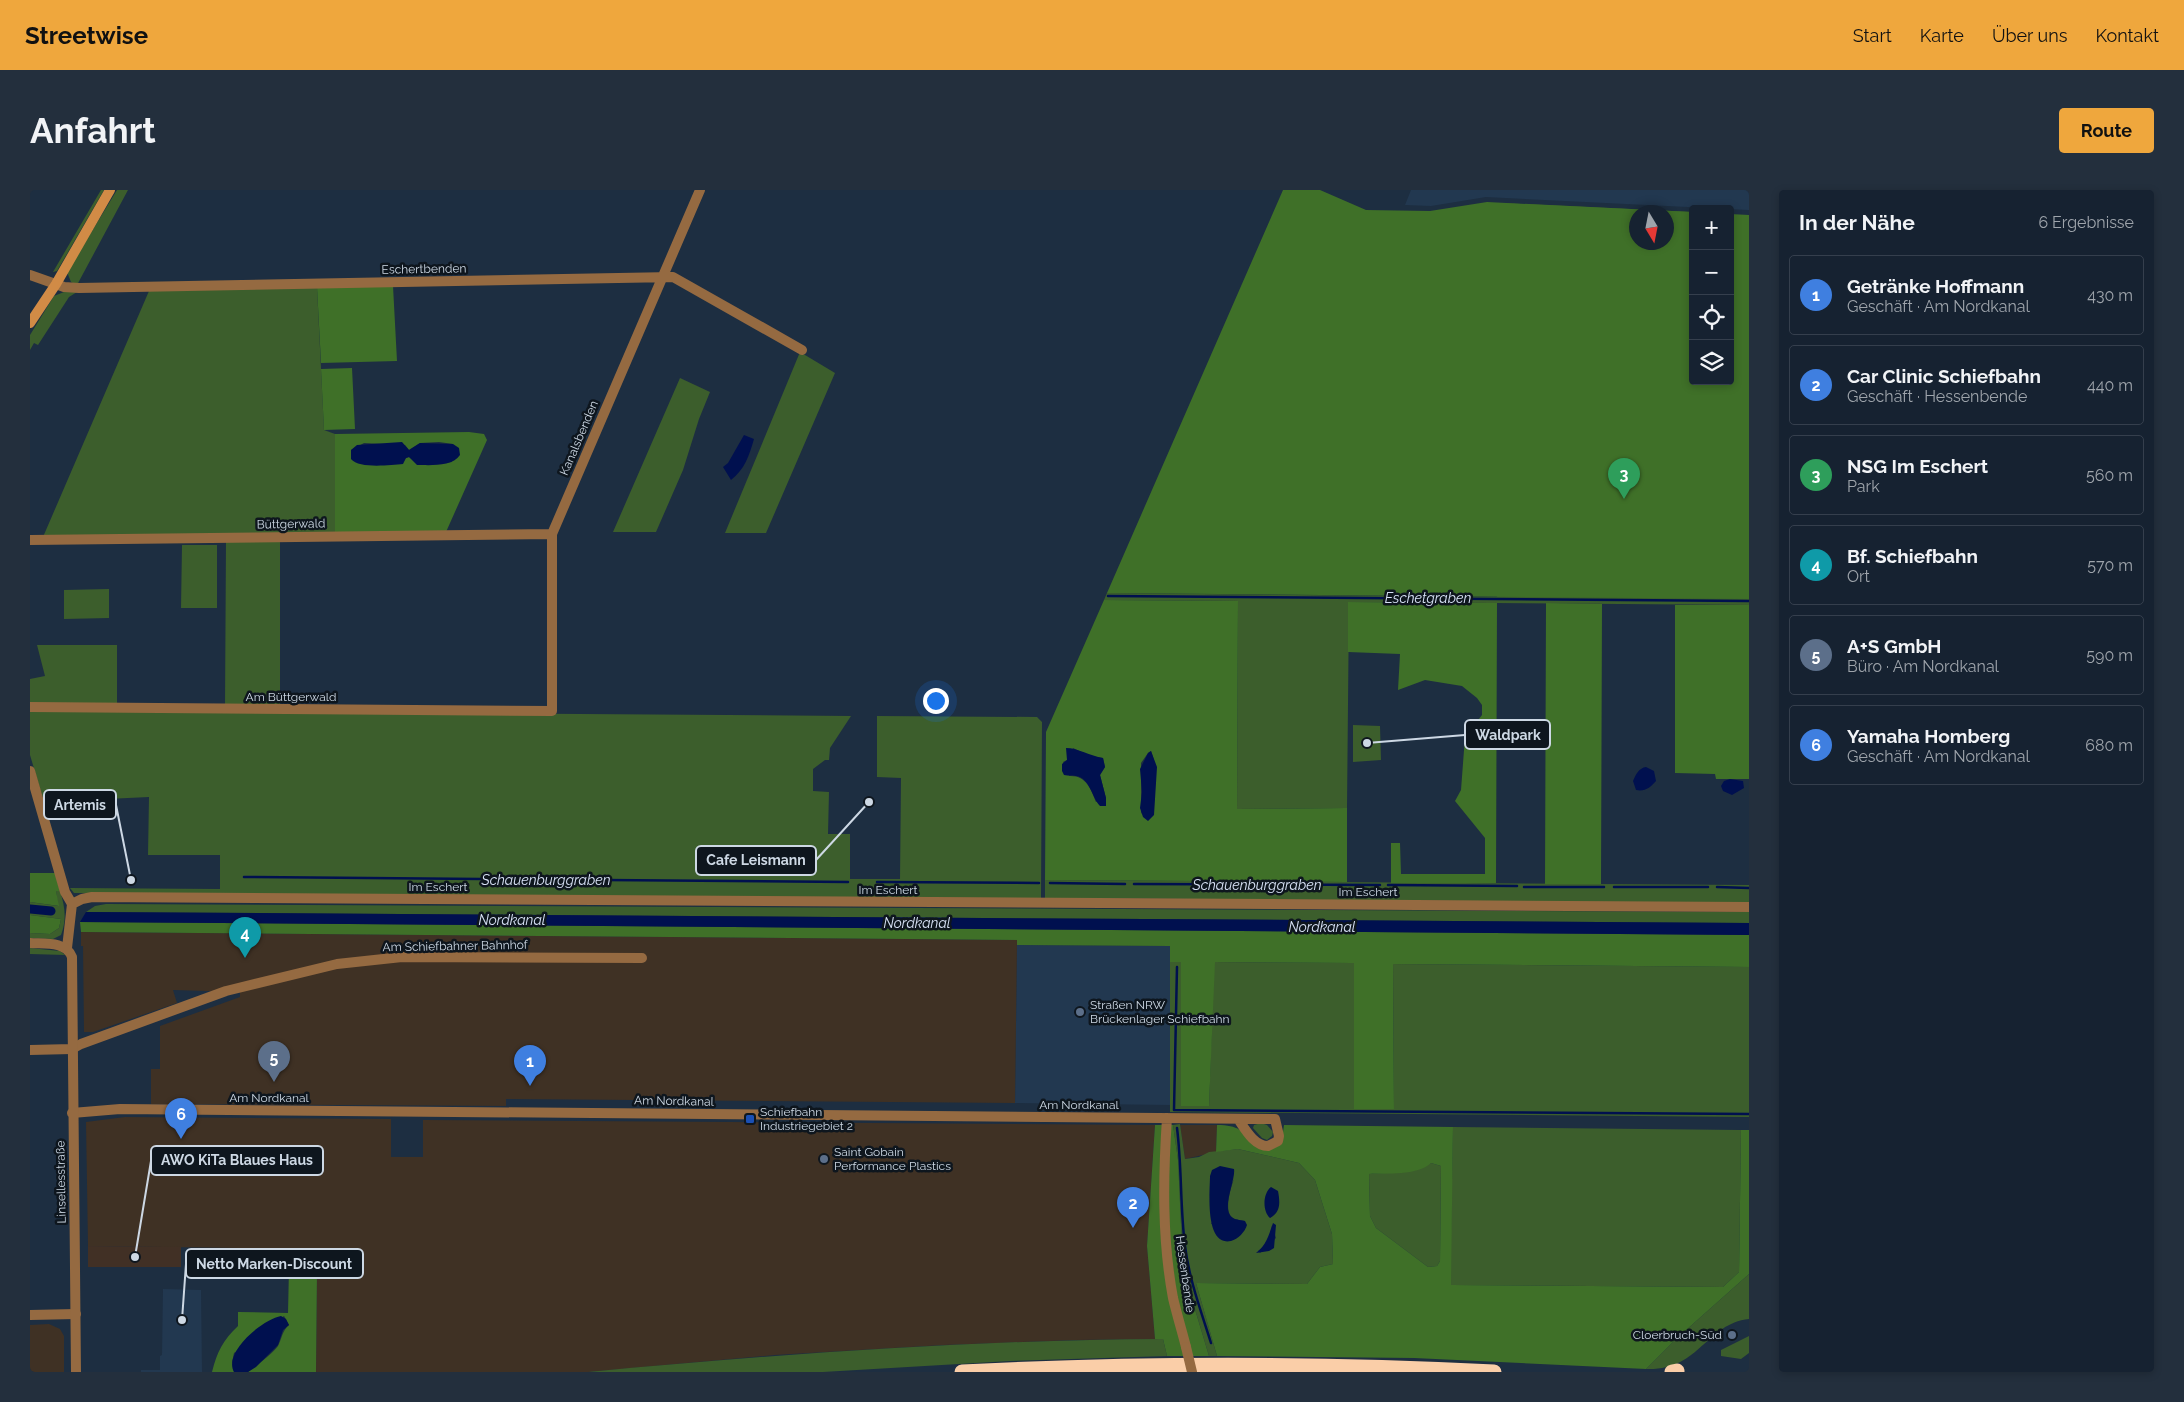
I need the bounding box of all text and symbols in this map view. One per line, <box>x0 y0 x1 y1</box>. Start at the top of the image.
text: Streetwise <box>25 21 148 50</box>
text: Start <box>1853 25 1892 46</box>
text: Karte <box>1920 25 1964 46</box>
text: Über uns <box>1992 25 2067 46</box>
text: Kontakt <box>2095 25 2159 46</box>
button: Route <box>2059 108 2154 153</box>
text: Anfahrt <box>30 110 156 151</box>
north arrow <box>1629 205 1674 250</box>
map controls <box>1689 205 1734 385</box>
button: + <box>1689 205 1734 250</box>
text: In der Nähe <box>1799 210 1915 235</box>
text: 6 Ergebnisse <box>2038 213 2134 232</box>
button: − <box>1689 250 1734 295</box>
street label: Eschertbenden <box>381 261 467 277</box>
text: Getränke Hoffmann <box>1847 275 2024 297</box>
text: 1 <box>1812 286 1820 305</box>
text: 430 m <box>2087 286 2133 305</box>
button: locate <box>1689 295 1734 340</box>
text: Geschäft · Am Nordkanal <box>1847 297 2030 316</box>
button: layers <box>1689 340 1734 385</box>
text: Car Clinic Schiefbahn <box>1847 365 2041 387</box>
text: 2 <box>1811 376 1821 395</box>
text: 440 m <box>2087 376 2133 395</box>
text: Geschäft · Hessenbende <box>1847 387 2027 406</box>
street label: Kanalsbenden <box>557 399 601 477</box>
text: NSG Im Eschert <box>1847 455 1988 477</box>
pin: 3 <box>1608 458 1640 499</box>
text: 3 <box>1812 466 1820 485</box>
text: 560 m <box>2086 466 2133 485</box>
text: Park <box>1847 477 1880 496</box>
street label: Büttgerwald <box>257 516 325 532</box>
text: Bf. Schiefbahn <box>1847 545 1978 567</box>
text: 4 <box>1811 556 1821 575</box>
text: 570 m <box>2087 556 2133 575</box>
text: Ort <box>1847 567 1870 586</box>
water label: Eschetgraben <box>1385 590 1471 606</box>
text: A+S GmbH <box>1847 635 1941 657</box>
text: 5 <box>1812 646 1820 665</box>
text: 590 m <box>2086 646 2133 665</box>
text: Büro · Am Nordkanal <box>1847 657 1999 676</box>
your location <box>923 688 949 714</box>
street label: Am Büttgerwald <box>246 690 336 704</box>
callout: Waldpark <box>1465 720 1550 749</box>
text: Yamaha Homberg <box>1847 725 2010 747</box>
text: Waldpark <box>1475 727 1541 743</box>
text: 6 <box>1811 736 1821 755</box>
text: 680 m <box>2085 736 2133 755</box>
text: Geschäft · Am Nordkanal <box>1847 747 2030 766</box>
callout: Artemis <box>44 790 116 819</box>
text: Artemis <box>54 797 106 813</box>
callout: Cafe Leismann <box>696 846 816 875</box>
text: Cafe Leismann <box>706 852 806 868</box>
water label: Schauenburggraben <box>480 872 611 888</box>
water label: Schauenburggraben <box>1191 877 1322 893</box>
street label: Im Eschert <box>408 880 468 894</box>
street label: Im Eschert <box>858 883 918 897</box>
street label: Im Eschert <box>1338 885 1398 899</box>
water label: Nordkanal <box>479 912 546 928</box>
water label: Nordkanal <box>884 915 951 931</box>
pin: 4 <box>229 917 261 958</box>
water label: Nordkanal <box>1289 919 1356 935</box>
street label: Am Schiefbahner Bahnhof <box>382 938 529 954</box>
place label: Straßen NRW Brückenlager Schiefbahn <box>1090 998 1230 1026</box>
marker: Straßen NRW Brückenlager Schiefbahn <box>1074 1006 1086 1018</box>
pin: 5 <box>258 1041 290 1082</box>
pin: 1 <box>514 1045 546 1086</box>
street label: Am Nordkanal <box>229 1091 310 1105</box>
street label: Am Nordkanal <box>634 1093 715 1109</box>
pin: 6 <box>165 1098 197 1139</box>
street label: Am Nordkanal <box>1039 1098 1120 1112</box>
place label: Schiefbahn Industriegebiet 2 <box>760 1105 853 1133</box>
marker: Schiefbahn Industriegebiet 2 <box>744 1113 756 1125</box>
street label: Linsellesstraße <box>53 1140 69 1224</box>
place label: Saint Gobain Performance Plastics <box>834 1145 951 1173</box>
callout: AWO KiTa Blaues Haus <box>151 1146 323 1175</box>
text: AWO KiTa Blaues Haus <box>161 1152 313 1168</box>
marker: Saint Gobain Performance Plastics <box>818 1153 830 1165</box>
pin: 2 <box>1117 1187 1149 1228</box>
street label: Hessenbende <box>1173 1235 1197 1313</box>
callout: Netto Marken-Discount <box>186 1249 363 1278</box>
text: Netto Marken-Discount <box>196 1256 353 1272</box>
place label: Cloerbruch-Süd <box>1633 1328 1722 1342</box>
marker: Cloerbruch-Süd <box>1726 1329 1738 1341</box>

